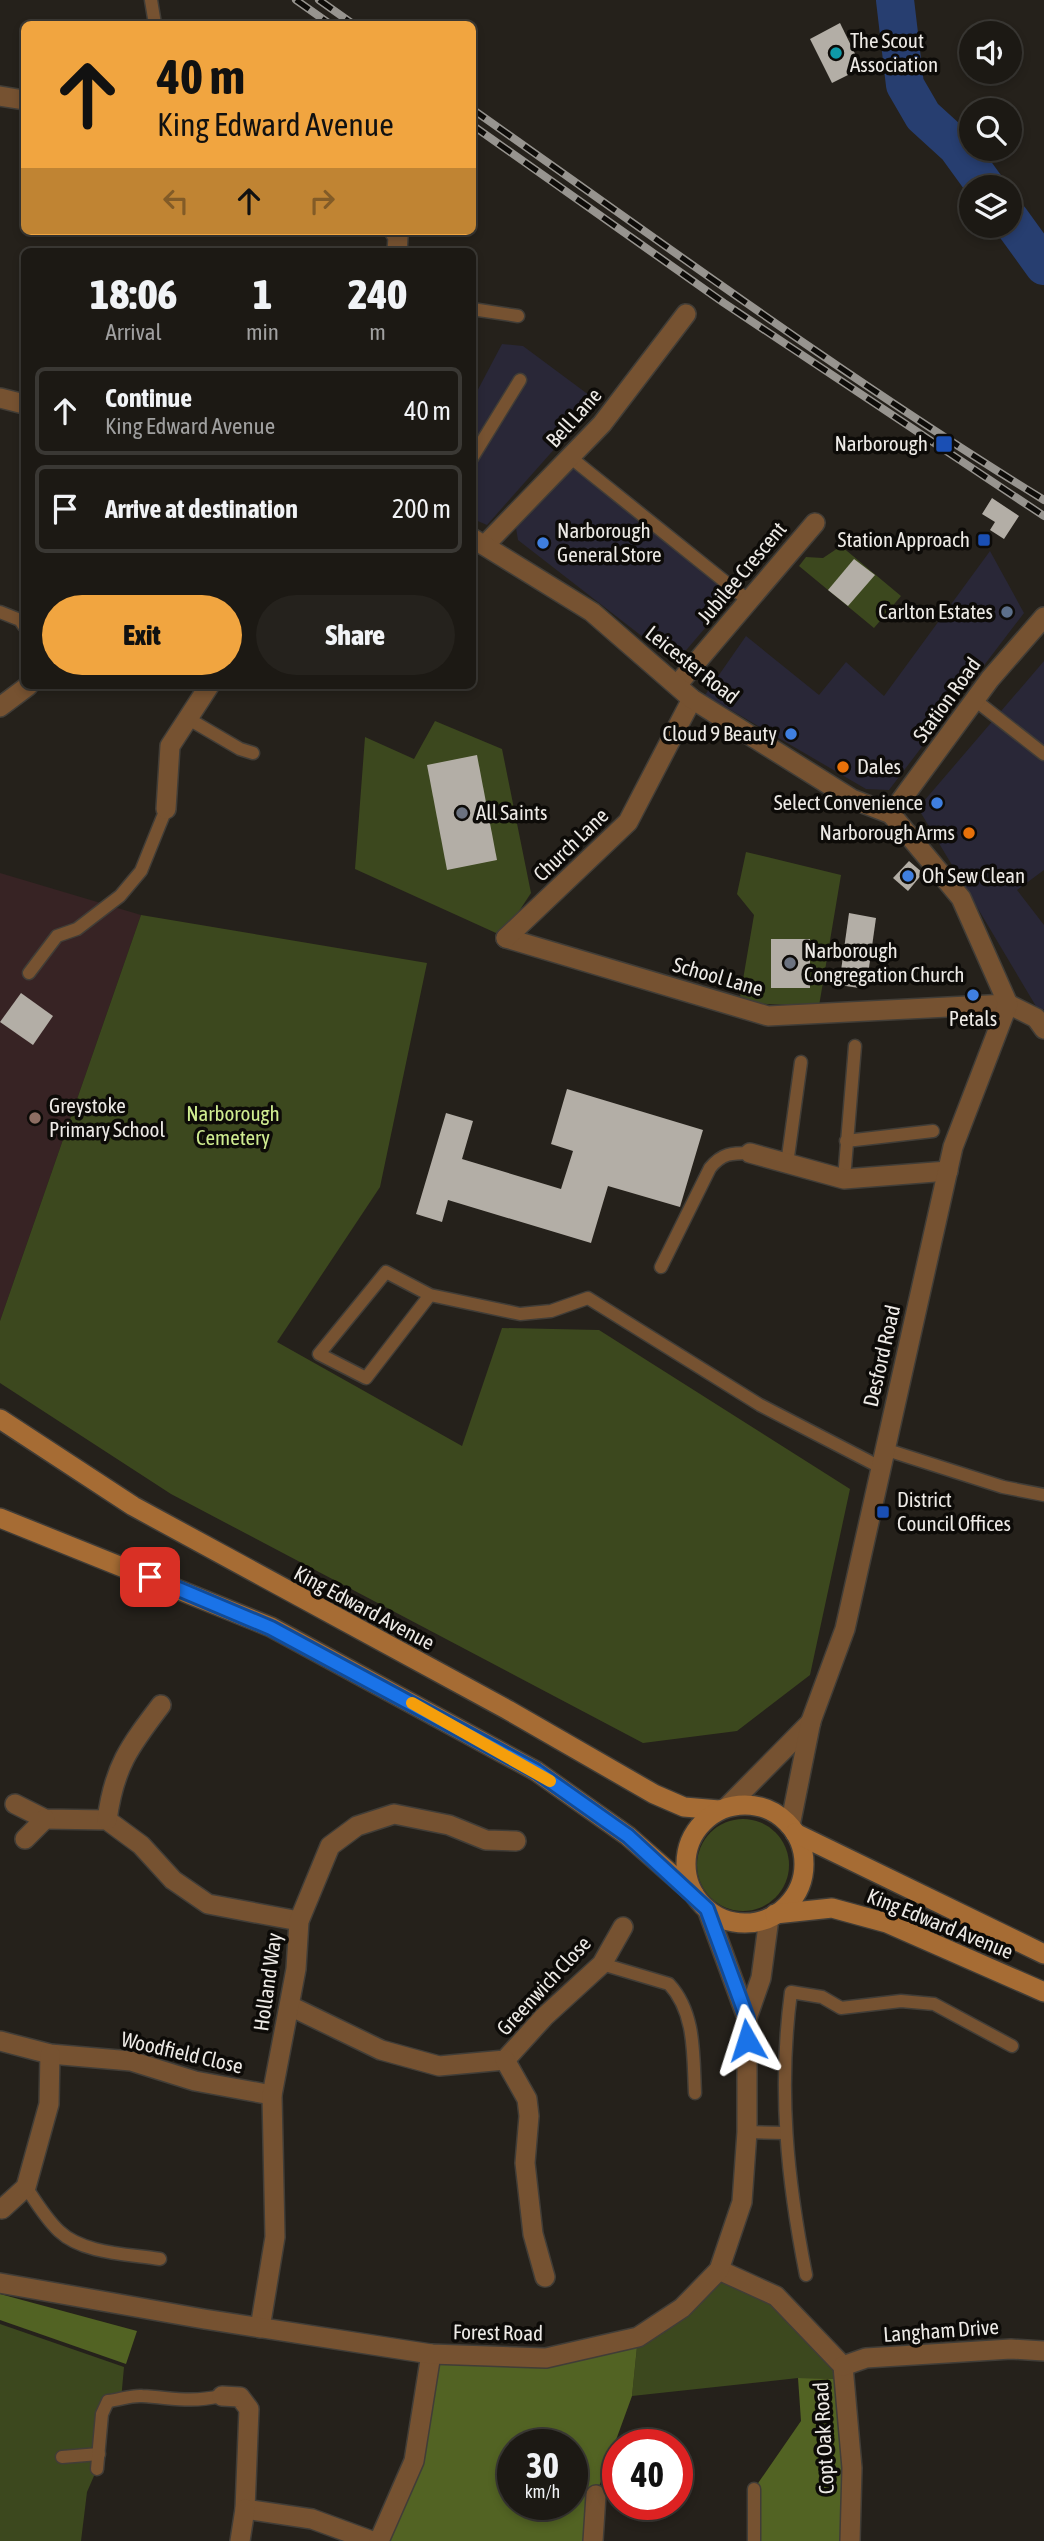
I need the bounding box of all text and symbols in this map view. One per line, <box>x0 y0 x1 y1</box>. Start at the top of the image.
map controls <box>959 21 1022 238</box>
button: sound <box>959 21 1022 84</box>
place label: The Scout Association <box>850 28 938 76</box>
marker: The Scout Association <box>828 45 844 61</box>
text: 40 m <box>157 48 245 104</box>
icon: ahead <box>42 49 133 140</box>
button: search <box>959 98 1022 161</box>
text: King Edward Avenue <box>157 106 394 143</box>
button: layers <box>959 175 1022 238</box>
icon: left <box>157 182 195 220</box>
icon: ahead <box>230 182 268 220</box>
icon: right <box>303 182 341 220</box>
text: 18:06 <box>90 270 177 318</box>
text: 1 <box>253 270 272 318</box>
text: 240 <box>348 270 407 318</box>
text: Arrival <box>105 319 162 345</box>
text: min <box>246 319 279 345</box>
text: m <box>369 319 386 345</box>
text: Continue <box>105 383 192 413</box>
street label: Bell Lane <box>541 383 606 452</box>
icon: ahead <box>46 392 84 430</box>
text: 40 m <box>404 396 451 426</box>
text: King Edward Avenue <box>105 413 275 439</box>
place label: Narborough <box>834 431 928 455</box>
marker: Narborough <box>934 434 954 454</box>
icon: arrive <box>46 490 84 528</box>
text: Arrive at destination <box>105 494 298 524</box>
text: 200 m <box>392 494 451 524</box>
street label: Jubilee Crescent <box>692 517 791 628</box>
place label: Narborough General Store <box>557 518 662 566</box>
place label: Station Approach <box>838 527 970 551</box>
marker: Station Approach <box>976 532 992 548</box>
marker: Narborough General Store <box>535 535 551 551</box>
button: Exit <box>42 595 242 675</box>
button: Share <box>256 595 455 675</box>
place label: Carlton Estates <box>878 599 993 623</box>
marker: Carlton Estates <box>999 604 1015 620</box>
street label: Leicester Road <box>641 620 744 708</box>
street label: Station Road <box>908 652 985 746</box>
place label: Cloud 9 Beauty <box>663 721 777 745</box>
marker: Cloud 9 Beauty <box>783 726 799 742</box>
place label: Dales <box>857 754 901 778</box>
marker: Dales <box>835 759 851 775</box>
place label: Select Convenience <box>774 790 923 814</box>
marker: Select Convenience <box>929 795 945 811</box>
place label: All Saints <box>476 800 547 824</box>
street label: Church Lane <box>528 803 613 886</box>
marker: All Saints <box>454 805 470 821</box>
place label: Narborough Arms <box>820 820 955 844</box>
marker: Narborough Arms <box>961 825 977 841</box>
place label: Oh Sew Clean <box>922 863 1025 887</box>
marker: Oh Sew Clean <box>900 868 916 884</box>
place label: Narborough Congregation Church <box>804 938 964 986</box>
street label: School Lane <box>670 952 766 1000</box>
marker: Narborough Congregation Church <box>782 955 798 971</box>
marker: Petals <box>965 987 981 1003</box>
place label: Petals <box>949 1006 997 1030</box>
place label: Greystoke Primary School <box>49 1093 165 1141</box>
park label: Narborough Cemetery <box>186 1101 280 1149</box>
marker: Greystoke Primary School <box>27 1110 43 1126</box>
street label: Desford Road <box>858 1303 904 1409</box>
place label: District Council Offices <box>897 1487 1011 1535</box>
marker: District Council Offices <box>875 1504 891 1520</box>
pin <box>120 1547 180 1607</box>
icon: arrive <box>131 1558 169 1596</box>
street label: King Edward Avenue <box>290 1560 439 1654</box>
street label: King Edward Avenue <box>864 1883 1017 1963</box>
street label: Holland Way <box>248 1931 286 2033</box>
street label: Greenwich Close <box>491 1931 595 2040</box>
position arrow <box>710 2003 784 2077</box>
street label: Woodfield Close <box>119 2026 245 2078</box>
street label: Langham Drive <box>882 2314 1000 2346</box>
street label: Forest Road <box>453 2319 543 2345</box>
street label: Copt Oak Road <box>808 2381 838 2495</box>
speed limit sign: 40 <box>602 2429 693 2520</box>
text: 30 <box>526 2445 559 2485</box>
text: km/h <box>525 2481 560 2502</box>

